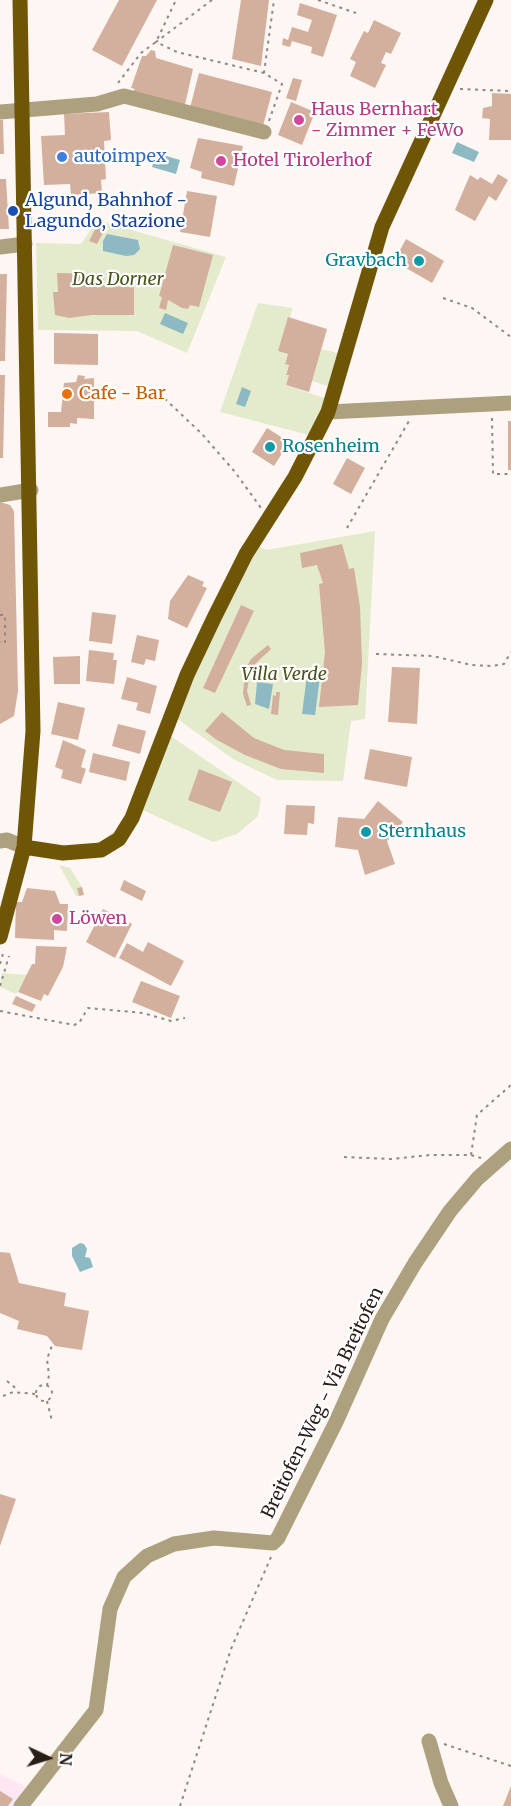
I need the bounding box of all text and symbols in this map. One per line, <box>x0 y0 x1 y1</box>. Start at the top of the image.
place label: Haus Bernhart - Zimmer + FeWo <box>311 99 463 142</box>
marker: Haus Bernhart - Zimmer + FeWo <box>292 113 306 127</box>
place label: autoimpex <box>74 146 167 168</box>
marker: autoimpex <box>55 150 69 164</box>
place label: Hotel Tirolerhof <box>233 150 372 172</box>
marker: Hotel Tirolerhof <box>214 154 228 168</box>
place label: Algund, Bahnhof - Lagundo, Stazione <box>25 190 187 232</box>
marker: Algund, Bahnhof - Lagundo, Stazione <box>6 204 20 218</box>
place label: Gravbach <box>325 250 407 272</box>
marker: Gravbach <box>412 254 426 268</box>
park label: Das Dorner <box>72 269 164 291</box>
place label: Cafe - Bar <box>79 383 166 405</box>
marker: Cafe - Bar <box>60 387 74 401</box>
place label: Rosenheim <box>282 436 380 458</box>
marker: Rosenheim <box>263 440 277 454</box>
park label: Villa Verde <box>241 664 327 686</box>
place label: Sternhaus <box>378 821 466 843</box>
marker: Sternhaus <box>359 825 373 839</box>
place label: Löwen <box>69 908 127 930</box>
marker: Löwen <box>50 912 64 926</box>
street label: Breitofen-Weg - Via Breitofen <box>257 1284 389 1522</box>
north arrow <box>18 1728 78 1788</box>
text: N <box>56 1752 76 1766</box>

